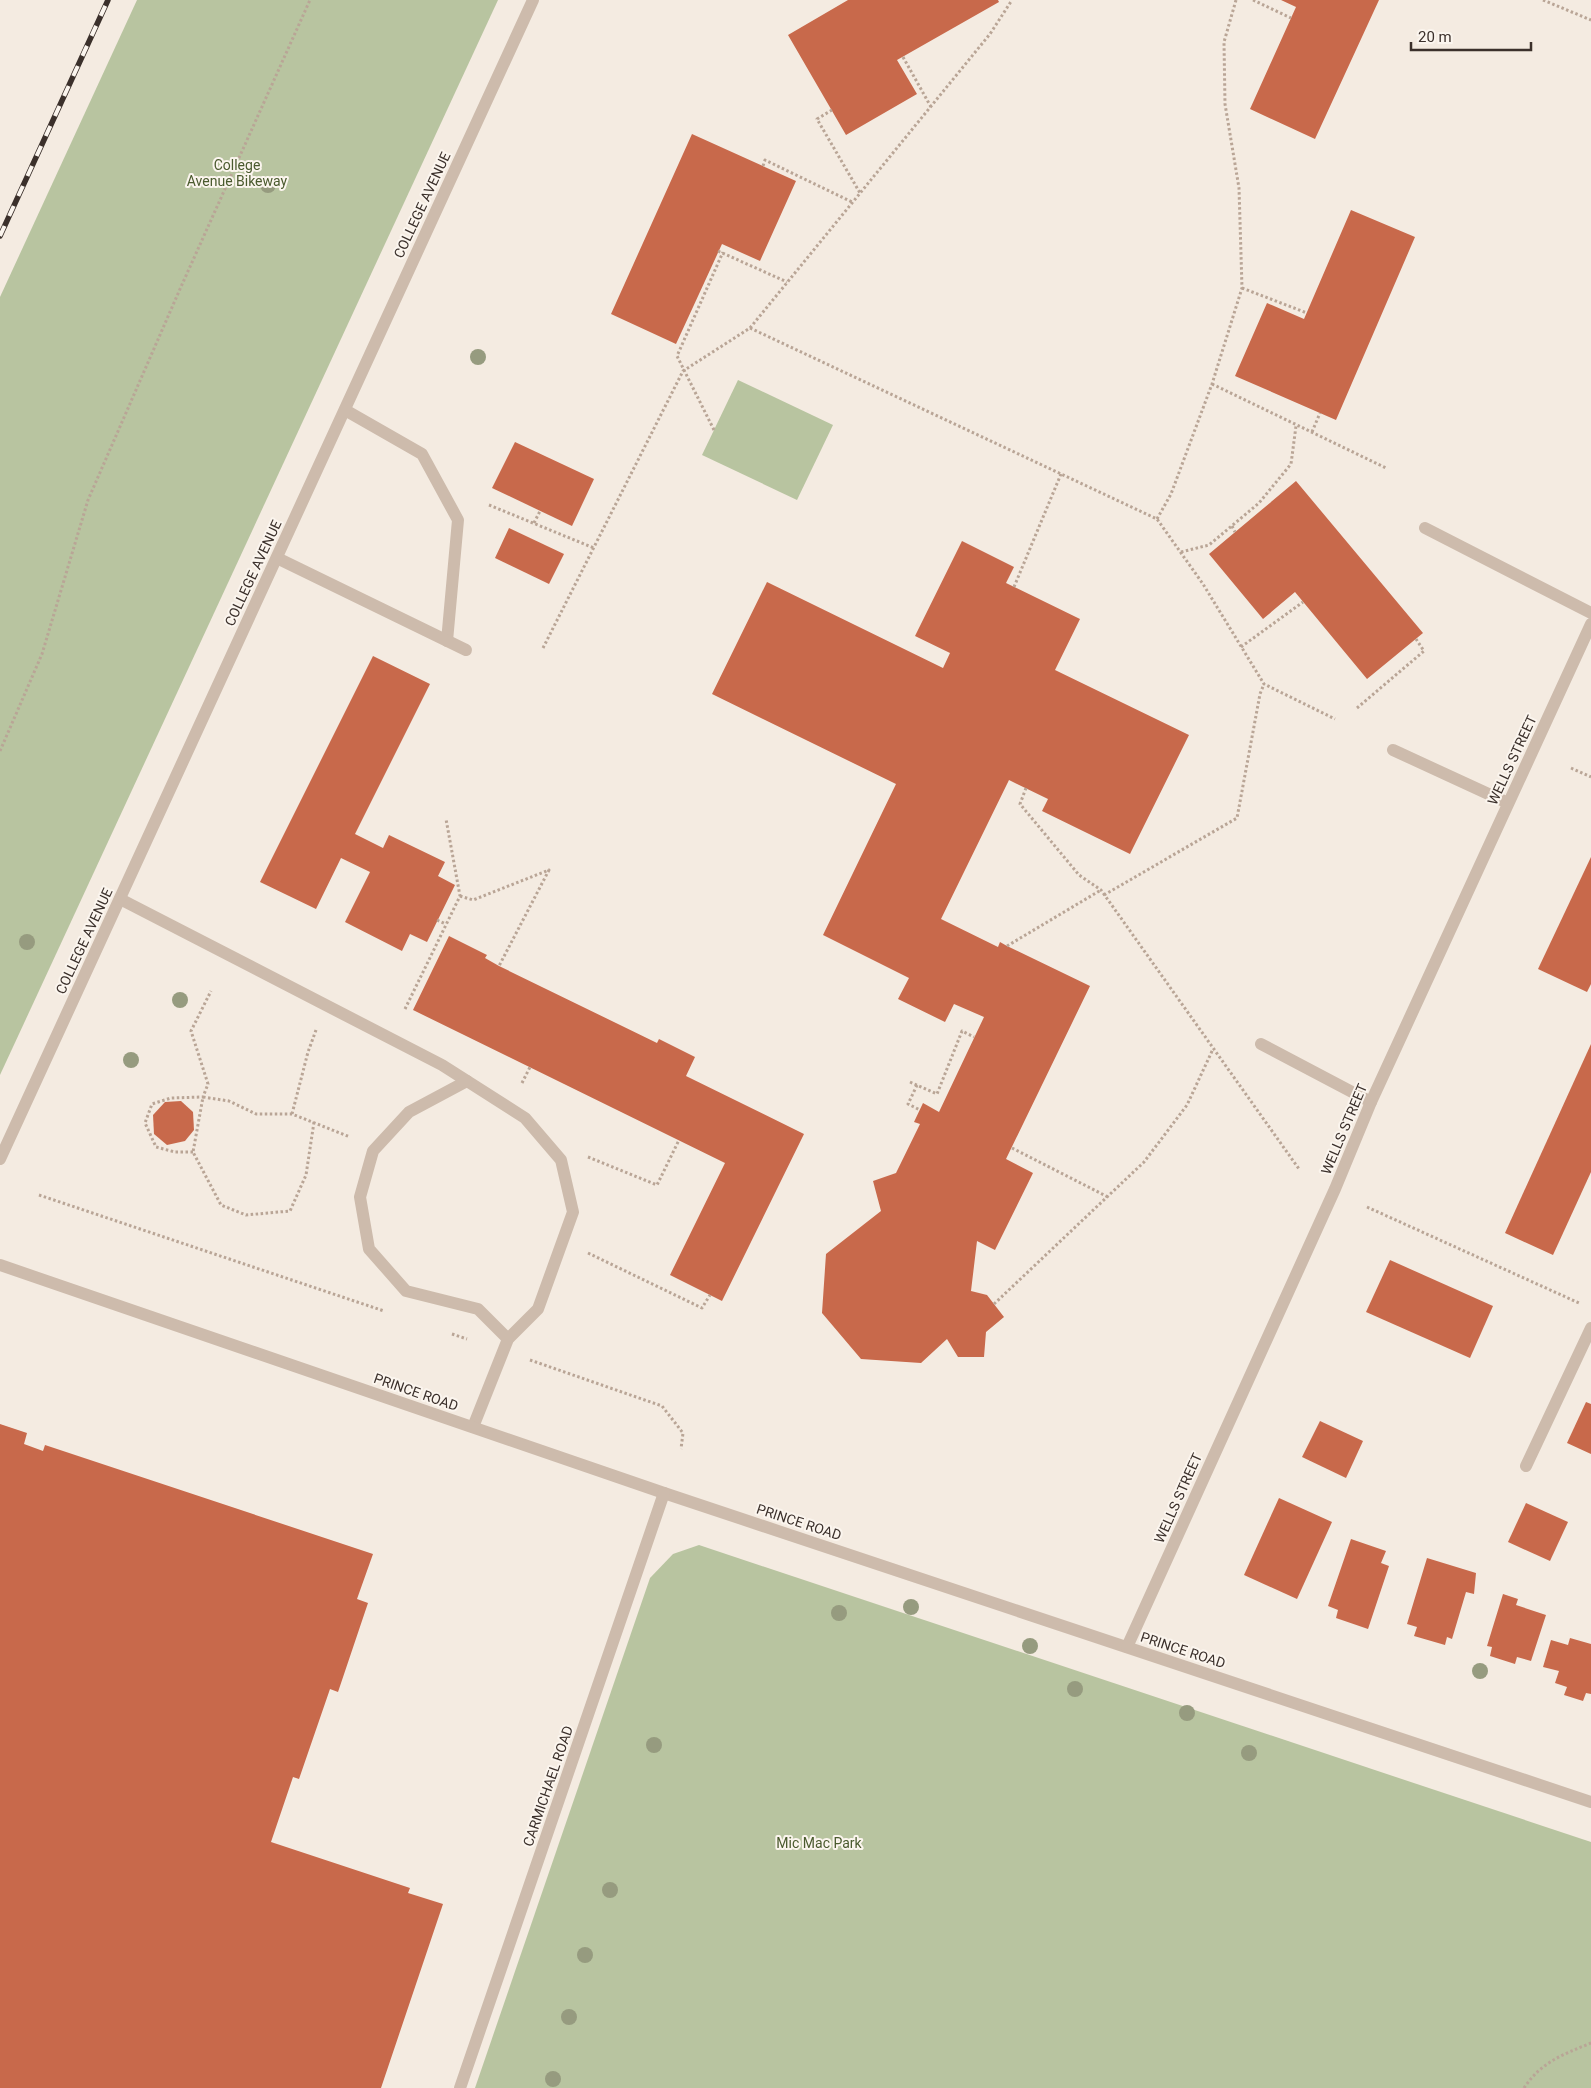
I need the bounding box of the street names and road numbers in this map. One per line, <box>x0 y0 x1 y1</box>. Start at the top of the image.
street label: COLLEGE AVENUE <box>390 149 454 261</box>
street label: COLLEGE AVENUE <box>221 517 285 629</box>
street label: WELLS STREET <box>1484 712 1540 807</box>
street label: COLLEGE AVENUE <box>52 885 116 997</box>
street label: WELLS STREET <box>1318 1081 1371 1177</box>
street label: PRINCE ROAD <box>372 1370 460 1414</box>
street label: WELLS STREET <box>1151 1450 1205 1546</box>
street label: PRINCE ROAD <box>755 1501 843 1543</box>
street label: PRINCE ROAD <box>1139 1629 1227 1671</box>
street label: CARMICHAEL ROAD <box>520 1724 576 1848</box>

